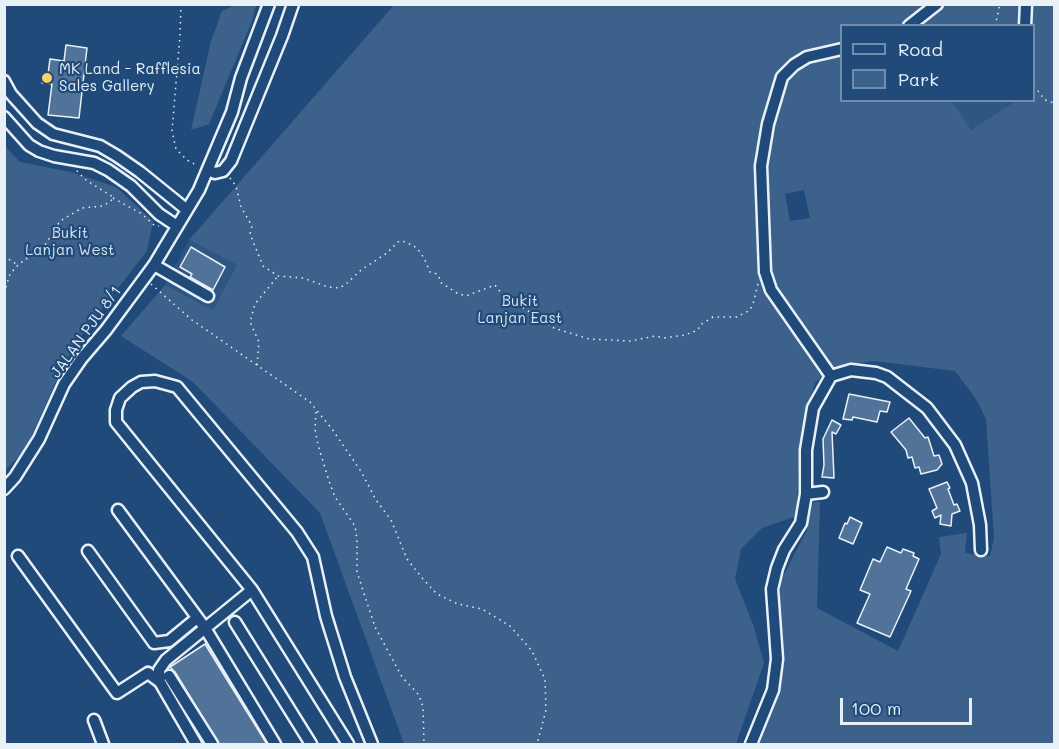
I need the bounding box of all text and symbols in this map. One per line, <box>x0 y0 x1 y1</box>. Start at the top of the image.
legend <box>840 24 1035 102</box>
text: Road <box>898 37 943 61</box>
place label: MK Land - Rafflesia Sales Gallery <box>59 60 201 95</box>
text: Park <box>898 67 939 91</box>
marker: MK Land - Rafflesia Sales Gallery <box>40 71 54 85</box>
park label: Bukit Lanjan West <box>25 224 115 259</box>
street label: JALAN PJU 8/1 <box>47 283 125 381</box>
park label: Bukit Lanjan East <box>478 292 562 327</box>
scale bar <box>843 686 975 724</box>
text: 100 m <box>851 696 901 720</box>

